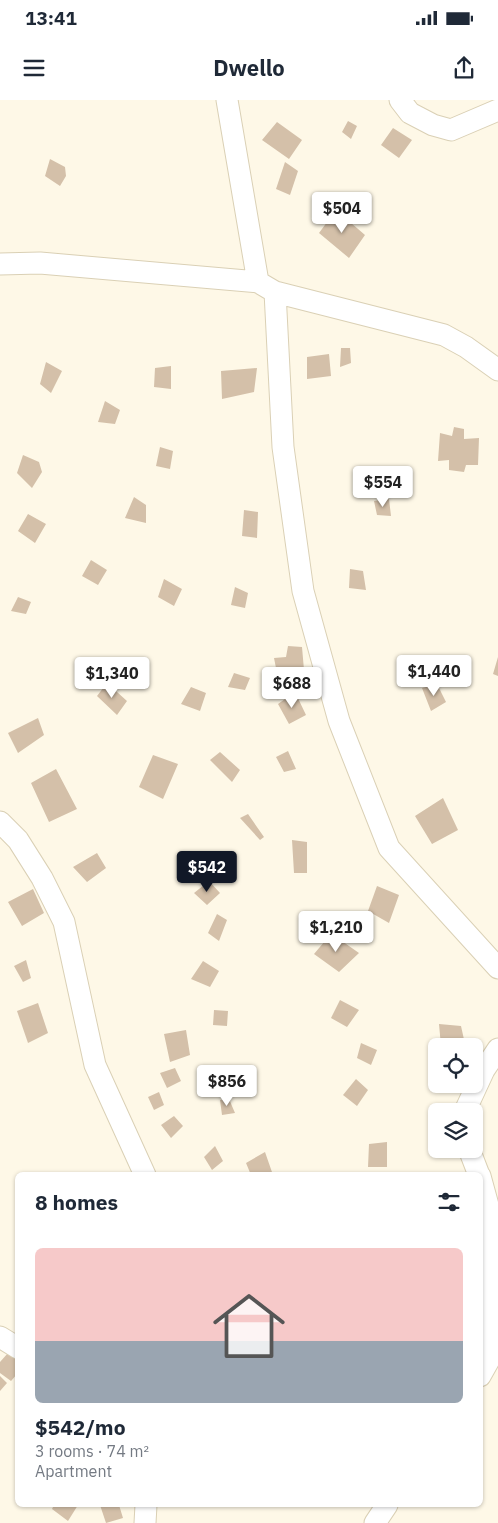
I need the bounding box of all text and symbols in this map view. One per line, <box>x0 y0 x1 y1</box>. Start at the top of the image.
text: 13:41 <box>25 6 77 30</box>
text: Dwello <box>213 53 285 82</box>
icon: menu <box>20 54 48 82</box>
icon: share <box>450 54 478 82</box>
pin: $504 <box>312 192 372 234</box>
text: $504 <box>323 198 361 218</box>
pin: $554 <box>353 466 413 508</box>
text: $554 <box>364 472 402 492</box>
pin: $1,440 <box>393 654 475 697</box>
pin: $1,340 <box>71 656 153 699</box>
text: $1,440 <box>408 661 460 681</box>
text: $1,340 <box>86 663 138 683</box>
pin: $688 <box>262 666 322 709</box>
text: $688 <box>273 673 311 693</box>
pin: $542 <box>177 850 237 893</box>
text: $542 <box>188 857 226 877</box>
pin: $1,210 <box>295 910 377 953</box>
text: $1,210 <box>310 917 362 937</box>
map controls <box>428 1038 483 1158</box>
button: locate <box>428 1038 483 1093</box>
pin: $856 <box>197 1064 257 1107</box>
text: $856 <box>208 1071 246 1091</box>
button: layers <box>428 1103 483 1158</box>
text: 8 homes <box>35 1188 118 1216</box>
icon: filters <box>435 1188 463 1216</box>
icon: home <box>204 1281 294 1371</box>
text: $542/mo <box>35 1413 126 1441</box>
text: 3 rooms · 74 m² <box>35 1441 149 1461</box>
text: Apartment <box>35 1461 112 1481</box>

